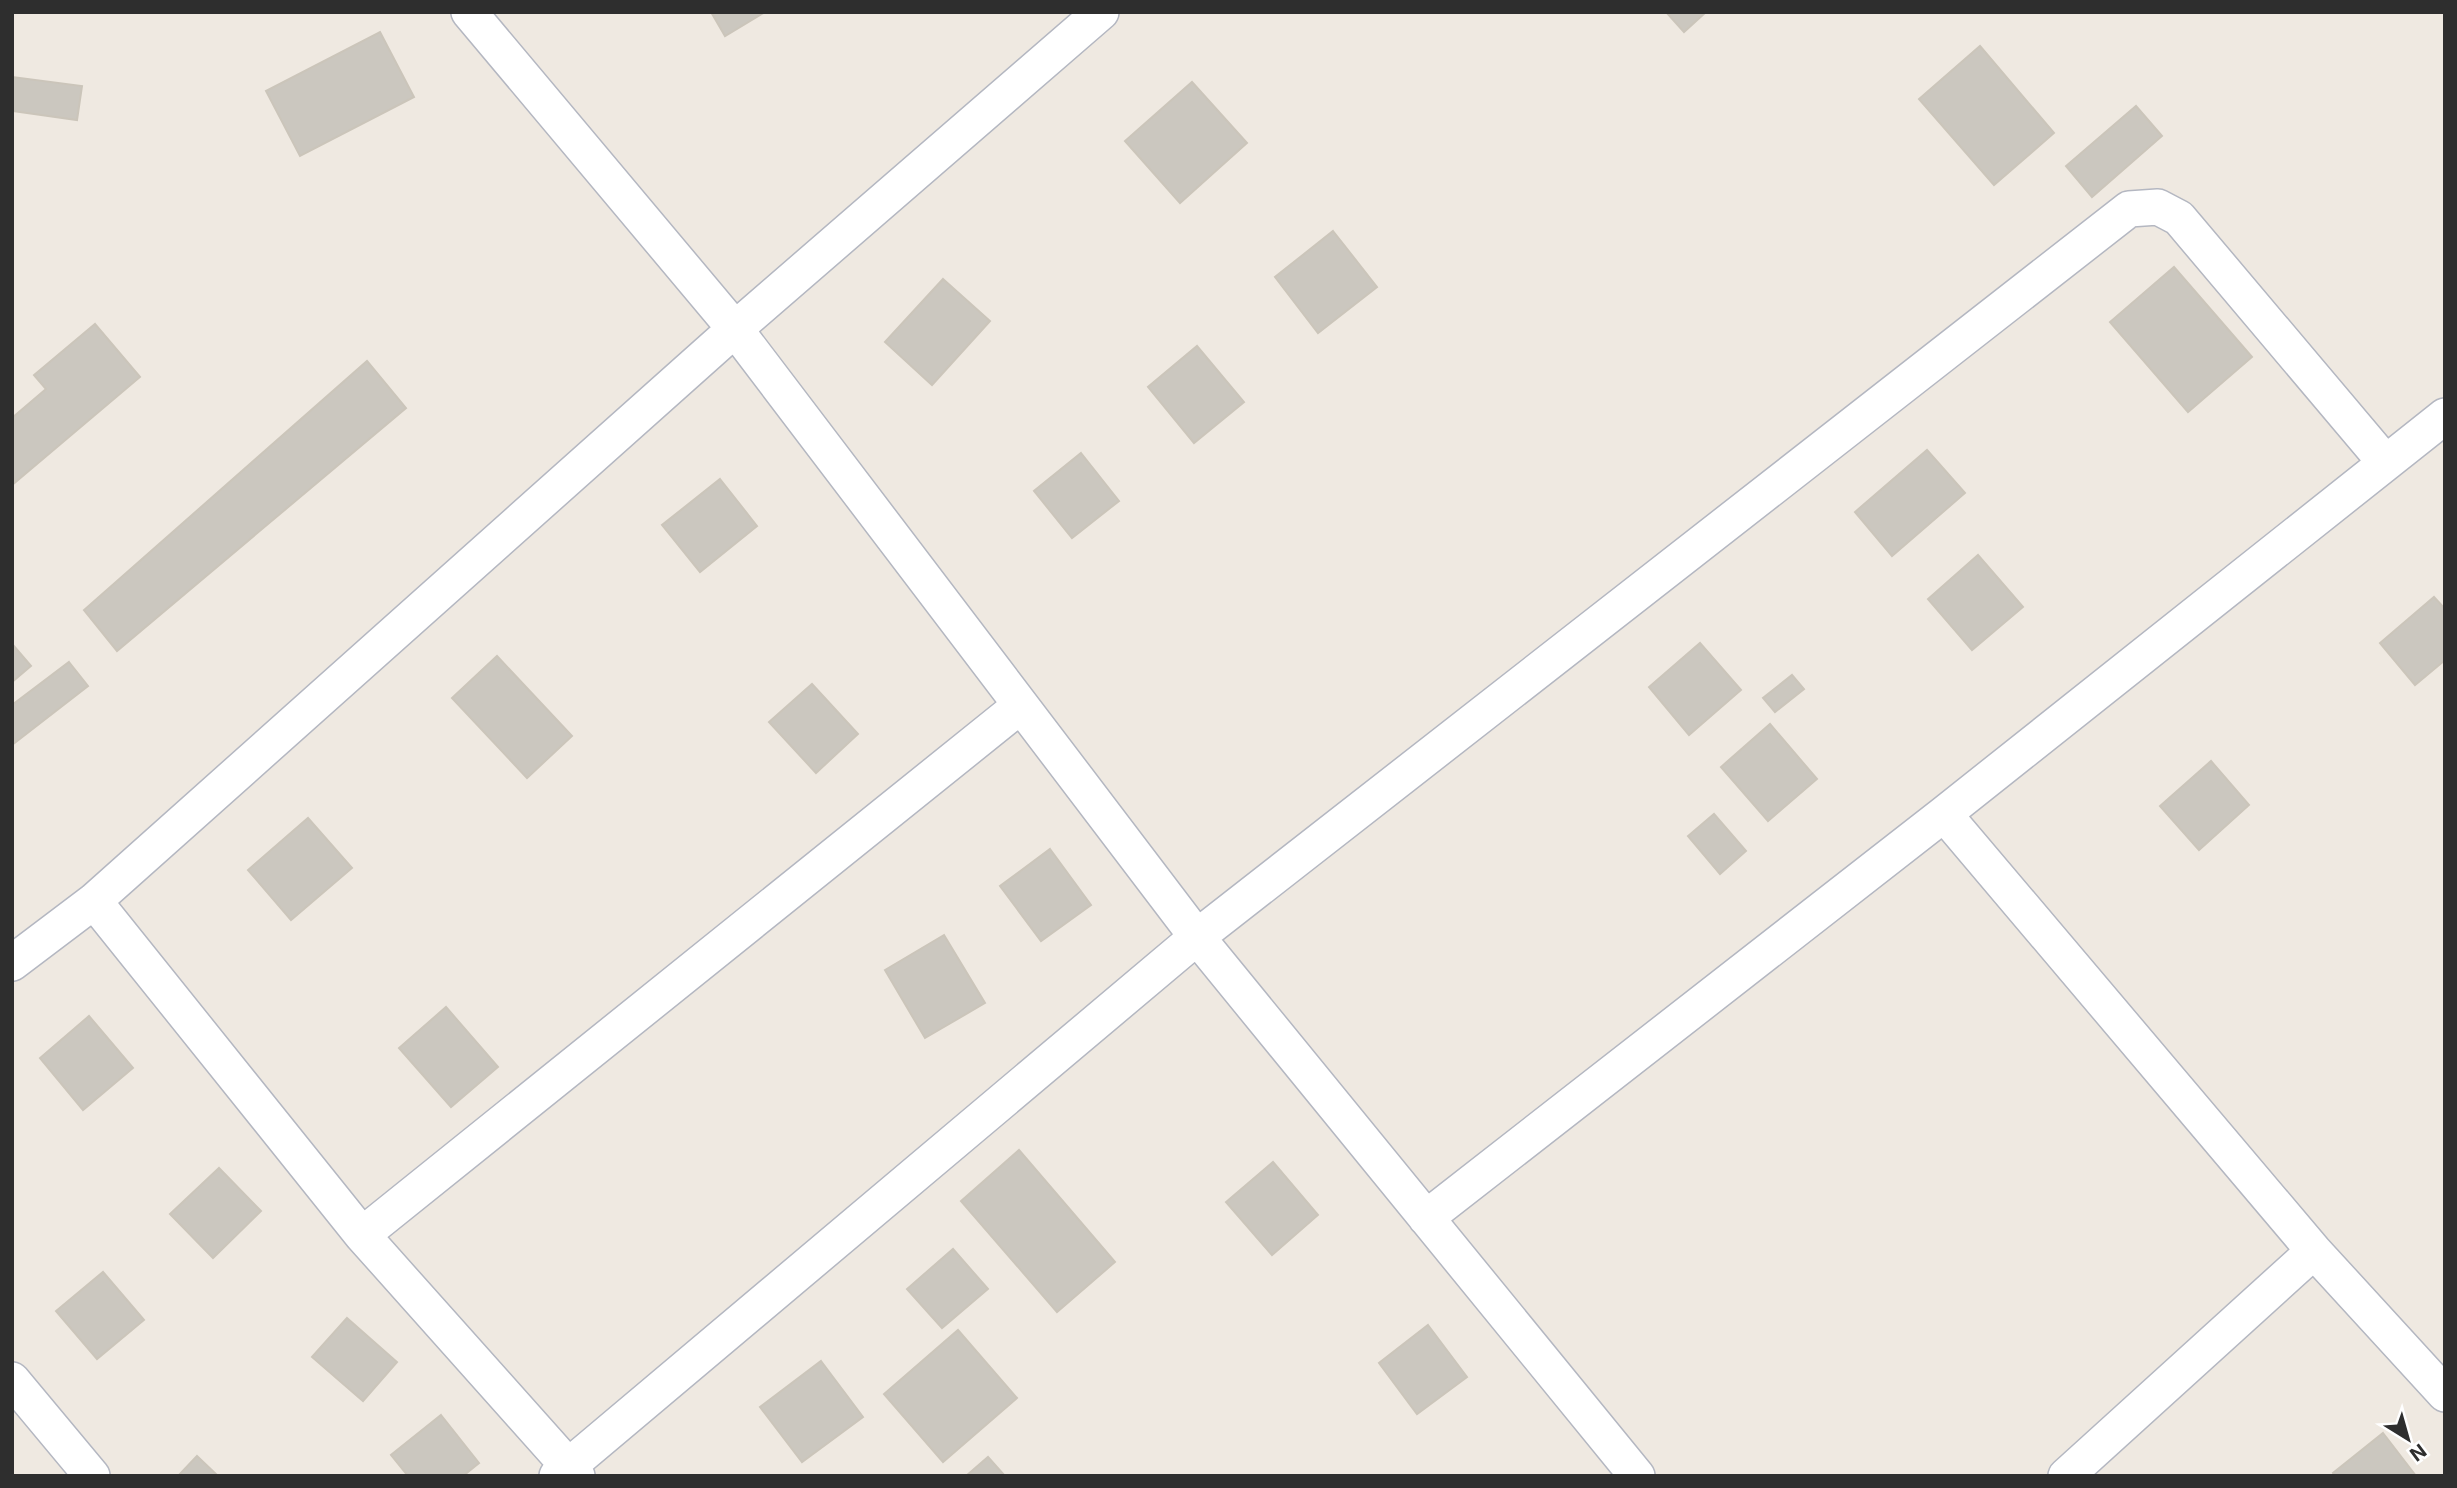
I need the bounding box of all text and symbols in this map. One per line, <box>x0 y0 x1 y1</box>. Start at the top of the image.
north arrow <box>2373 1404 2443 1474</box>
text: N <box>2405 1439 2431 1466</box>

